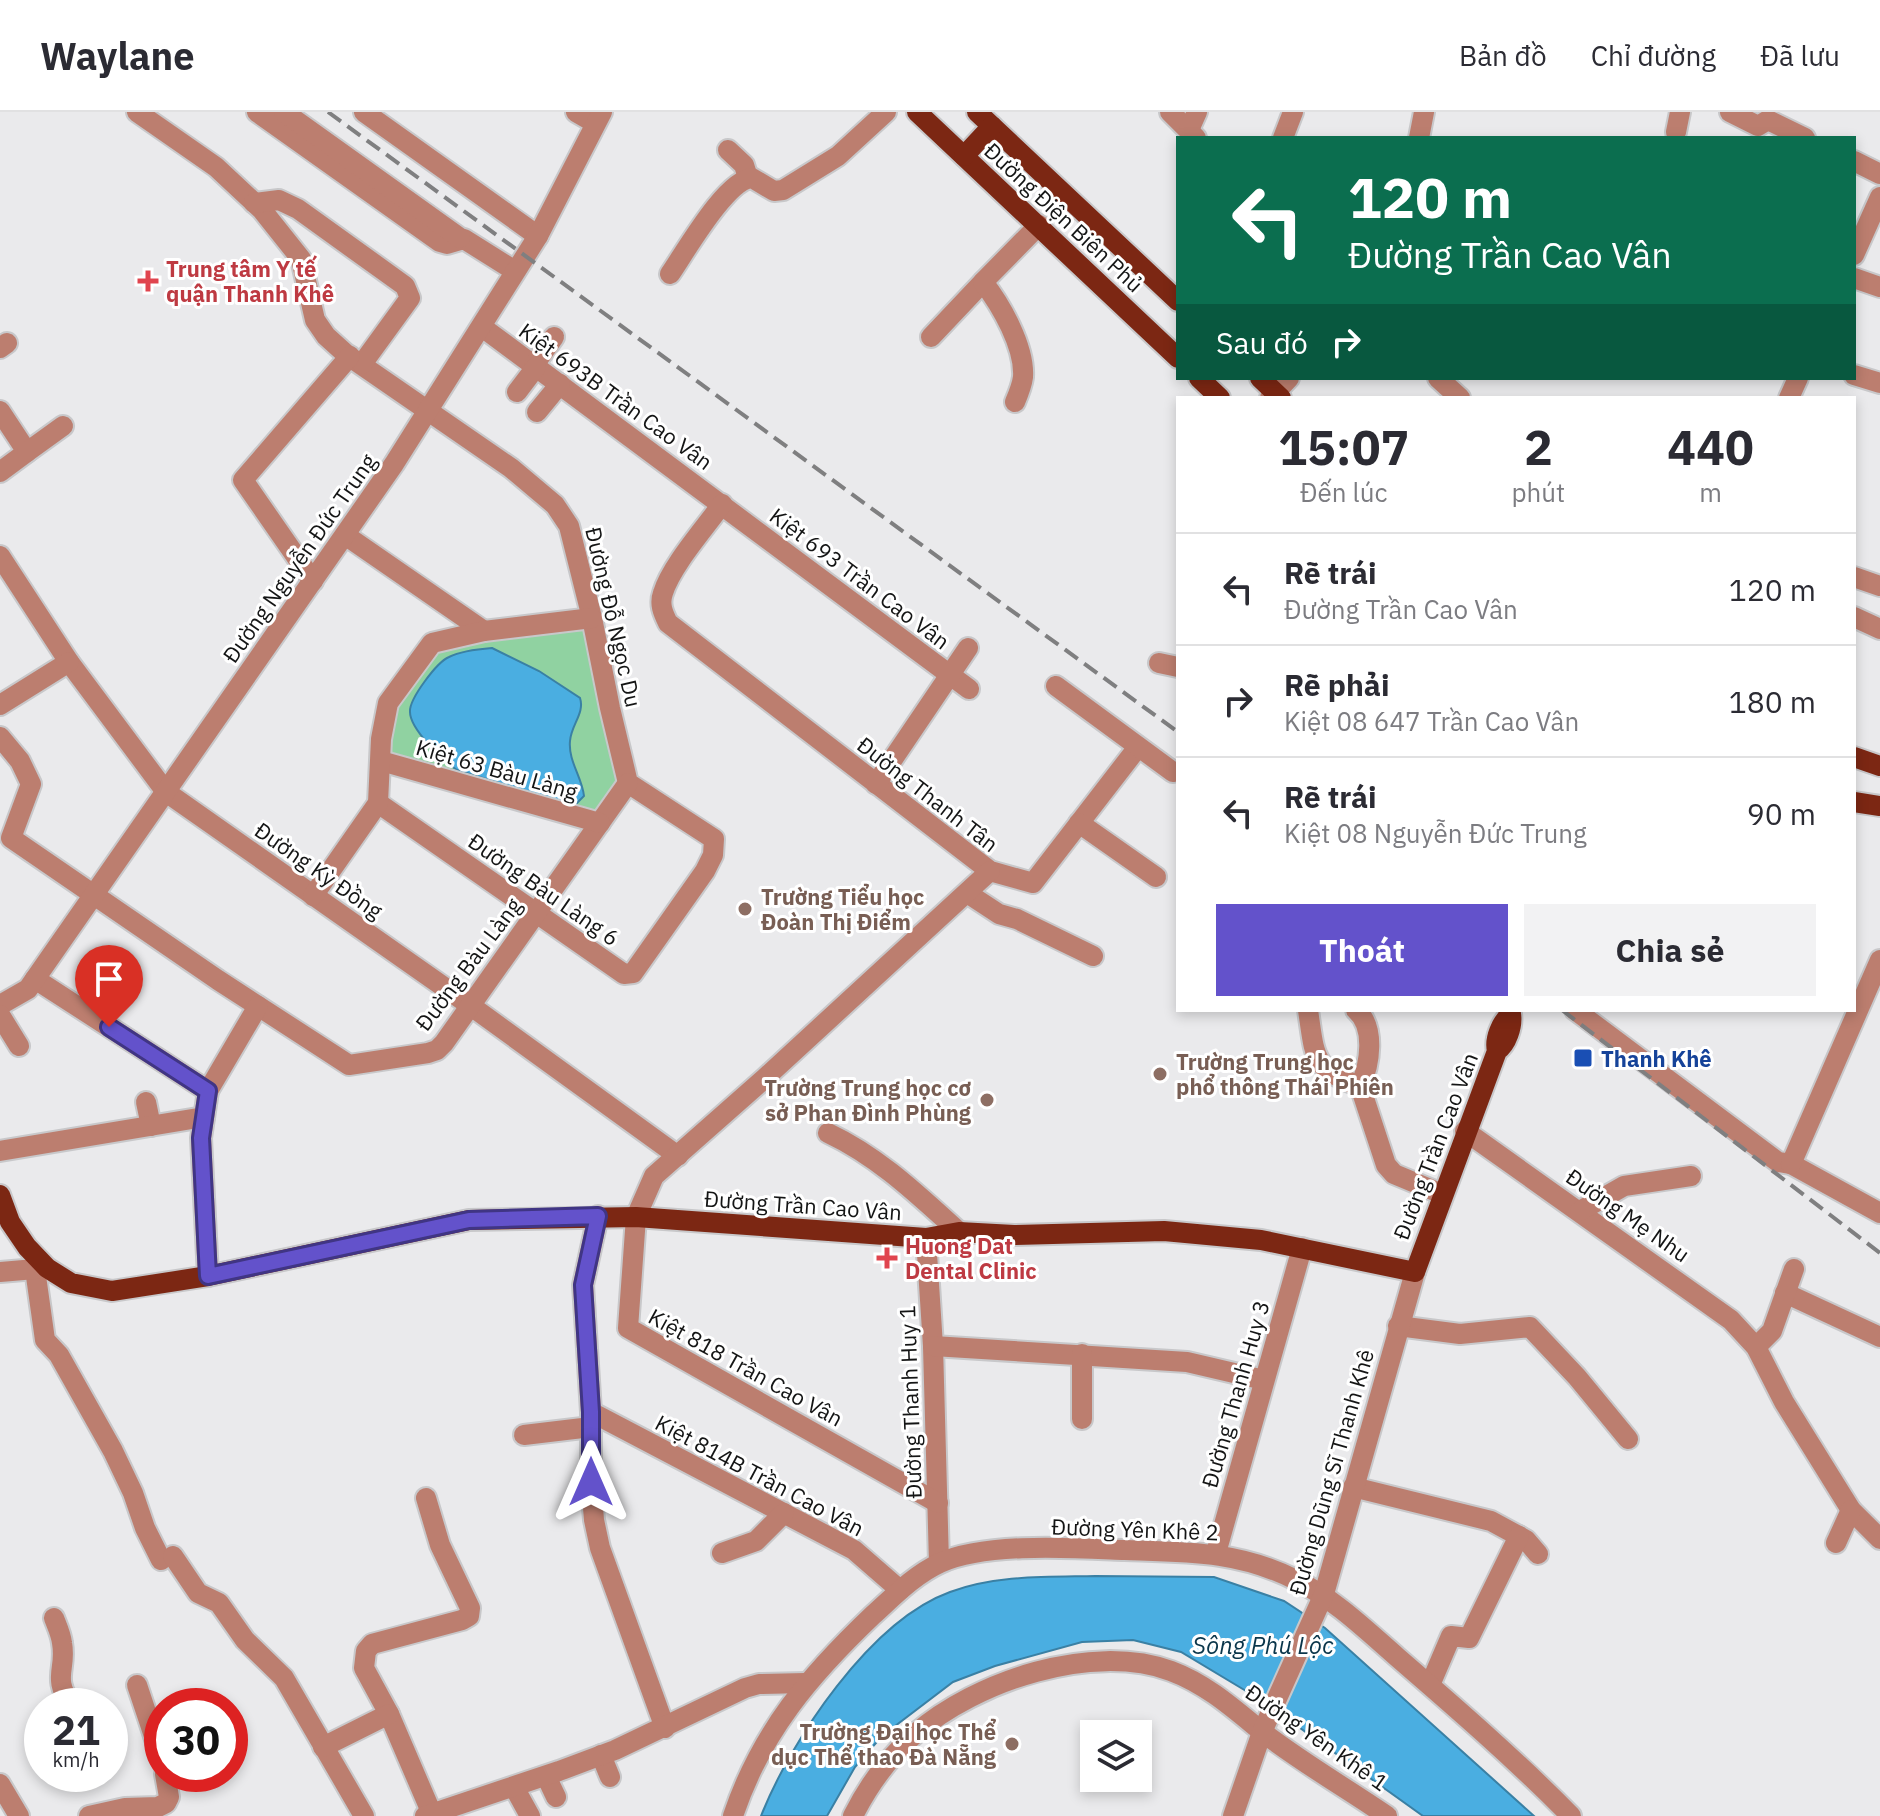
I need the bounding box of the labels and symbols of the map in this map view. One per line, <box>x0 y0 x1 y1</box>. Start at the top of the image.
street label: Đường Điện Biên Phủ <box>978 136 1150 298</box>
place label: Trung tâm Y tế quận Thanh Khê <box>166 254 334 308</box>
marker: Trung tâm Y tế quận Thanh Khê <box>137 270 159 292</box>
street label: Kiệt 693B Trần Cao Vân <box>513 316 719 476</box>
street label: Đường Nguyễn Đức Trung <box>216 447 383 668</box>
street label: Kiệt 693 Trần Cao Vân <box>764 501 956 655</box>
street label: Đường Đỗ Ngọc Du <box>579 524 649 710</box>
street label: Đường Thanh Tân <box>852 730 1004 858</box>
street label: Kiệt 63 Bàu Làng <box>413 732 581 806</box>
street label: Đường Kỳ Đồng <box>249 815 389 925</box>
street label: Đường Bàu Làng 6 <box>463 826 625 952</box>
place label: Trường Tiểu học Đoàn Thị Điểm <box>761 882 924 936</box>
street label: Đường Bàu Làng <box>408 891 528 1036</box>
marker: Trường Tiểu học Đoàn Thị Điểm <box>736 900 754 918</box>
pin <box>75 945 143 1027</box>
place label: Thanh Khê <box>1601 1044 1712 1073</box>
place label: Trường Trung học phổ thông Thái Phiên <box>1176 1047 1394 1101</box>
marker: Thanh Khê <box>1572 1047 1594 1069</box>
street label: Đường Trần Cao Vân <box>1386 1048 1484 1244</box>
marker: Trường Trung học phổ thông Thái Phiên <box>1151 1065 1169 1083</box>
place label: Trường Trung học cơ sở Phan Đình Phùng <box>764 1073 972 1127</box>
marker: Trường Trung học cơ sở Phan Đình Phùng <box>978 1091 996 1109</box>
street label: Đường Mẹ Nhu <box>1560 1162 1696 1268</box>
street label: Đường Trần Cao Vân <box>703 1184 903 1226</box>
place label: Huong Dat Dental Clinic <box>905 1231 1037 1285</box>
marker: Huong Dat Dental Clinic <box>876 1247 898 1269</box>
street label: Đường Thanh Huy 3 <box>1194 1297 1276 1491</box>
street label: Kiệt 818 Trần Cao Vân <box>644 1301 848 1433</box>
street label: Đường Thanh Huy 1 <box>892 1305 928 1499</box>
street label: Đường Dũng Sĩ Thanh Khê <box>1282 1346 1380 1598</box>
street label: Kiệt 814B Trần Cao Vân <box>651 1408 869 1542</box>
position arrow <box>549 1440 633 1524</box>
street label: Đường Yên Khê 2 <box>1051 1512 1219 1546</box>
water label: Sông Phú Lộc <box>1192 1629 1334 1661</box>
street label: Đường Yên Khê 1 <box>1240 1677 1394 1797</box>
speed limit sign: 30 <box>144 1688 248 1792</box>
place label: Trường Đại học Thể dục Thể thao Đà Nẵng <box>771 1717 997 1771</box>
marker: Trường Đại học Thể dục Thể thao Đà Nẵng <box>1003 1735 1021 1753</box>

